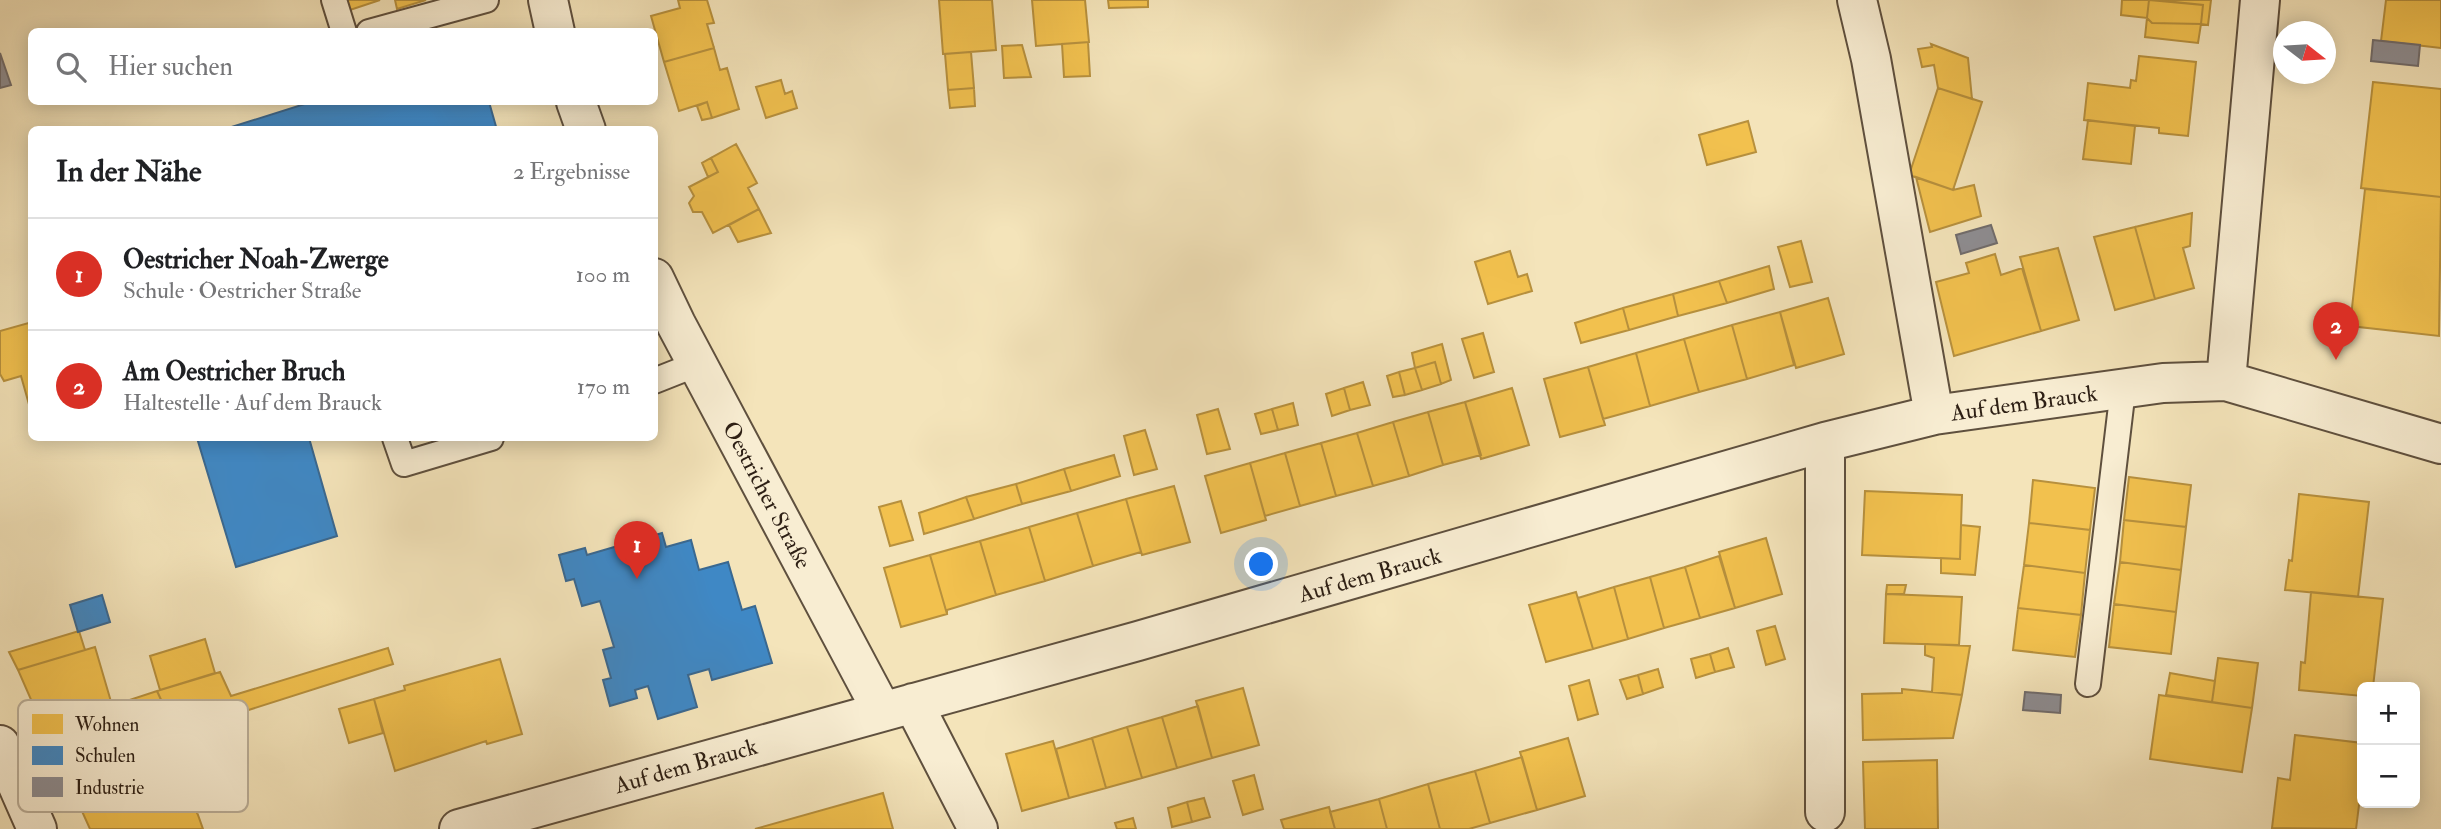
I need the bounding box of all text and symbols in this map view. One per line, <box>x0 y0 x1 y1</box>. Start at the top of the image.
north arrow <box>2273 21 2336 84</box>
search box <box>28 28 658 105</box>
icon: search <box>52 48 90 86</box>
text: Hier suchen <box>108 51 233 83</box>
text: In der Nähe <box>56 153 201 190</box>
text: 2 Ergebnisse <box>513 157 630 186</box>
text: Oestricher Noah-Zwerge <box>123 244 389 276</box>
text: 1 <box>75 260 83 289</box>
text: 100 m <box>576 260 630 289</box>
text: Schule · Oestricher Straße <box>123 276 361 305</box>
pin: 2 <box>2313 302 2359 360</box>
text: Am Oestricher Bruch <box>123 356 345 388</box>
text: 2 <box>73 372 85 401</box>
text: 170 m <box>577 372 630 401</box>
street label: Auf dem Brauck <box>1948 378 2099 428</box>
text: Haltestelle · Auf dem Brauck <box>123 388 382 417</box>
street label: Oestricher Straße <box>716 416 818 574</box>
pin: 1 <box>614 521 660 579</box>
street label: Auf dem Brauck <box>1294 541 1445 610</box>
your location <box>1244 547 1278 581</box>
map controls <box>2357 682 2420 808</box>
button: + <box>2357 682 2420 745</box>
legend <box>18 700 248 812</box>
text: Wohnen <box>74 713 139 737</box>
street label: Auf dem Brauck <box>610 732 761 801</box>
text: Schulen <box>75 744 136 768</box>
button: − <box>2357 745 2420 808</box>
text: Industrie <box>75 776 144 800</box>

